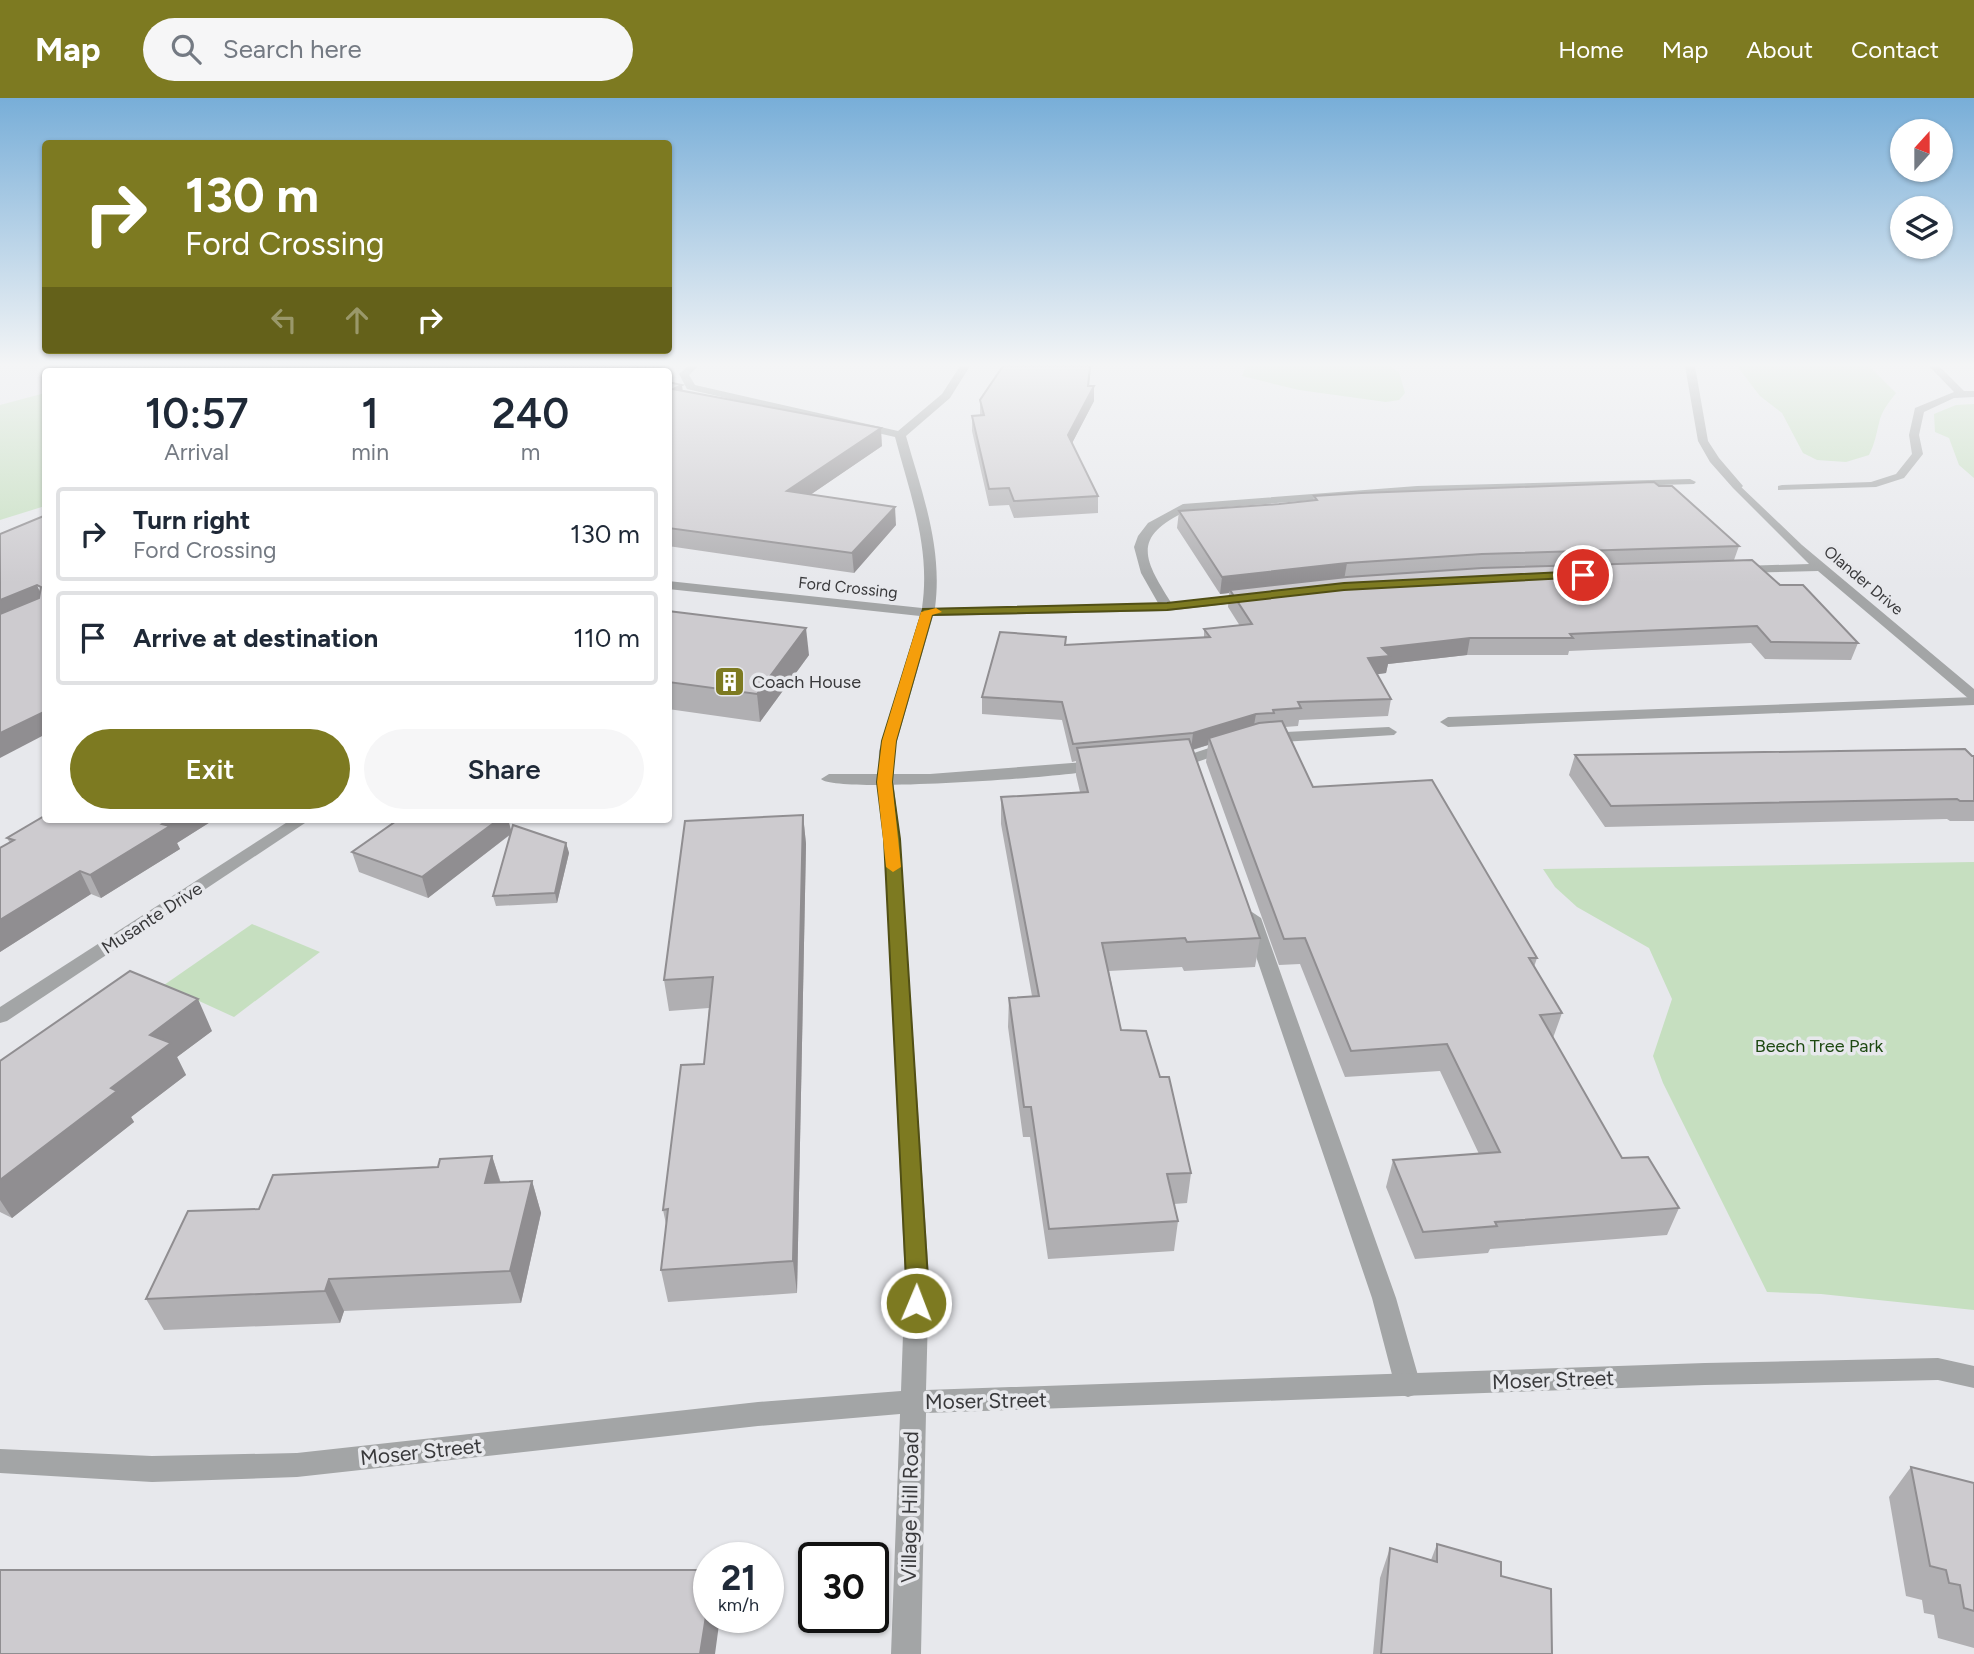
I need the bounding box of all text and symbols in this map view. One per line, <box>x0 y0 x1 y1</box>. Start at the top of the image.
search box <box>143 18 633 81</box>
text: Map <box>35 30 101 69</box>
icon: search <box>167 30 205 68</box>
text: Search here <box>223 33 362 65</box>
text: Home <box>1558 35 1624 64</box>
text: Map <box>1662 35 1708 64</box>
text: About <box>1746 35 1813 64</box>
text: Contact <box>1851 35 1939 64</box>
north arrow <box>1890 119 1953 182</box>
map controls <box>1890 119 1953 259</box>
text: 130 m <box>185 165 319 224</box>
icon: right <box>70 168 161 259</box>
button: layers <box>1890 196 1953 259</box>
text: Ford Crossing <box>185 225 385 263</box>
icon: left <box>265 301 303 339</box>
icon: ahead <box>338 301 376 339</box>
icon: right <box>411 301 449 339</box>
text: 10:57 <box>145 388 249 439</box>
text: 1 <box>361 388 379 439</box>
text: 240 <box>492 388 569 439</box>
text: Arrival <box>164 438 229 466</box>
text: min <box>351 438 389 466</box>
text: m <box>521 438 540 466</box>
text: Turn right <box>133 504 250 536</box>
icon: right <box>74 515 112 553</box>
text: 130 m <box>570 518 640 550</box>
text: Ford Crossing <box>133 536 276 564</box>
street label: Olander Drive <box>1820 542 1907 619</box>
pin <box>1553 545 1613 605</box>
icon: arrive <box>1564 556 1602 594</box>
street label: Ford Crossing <box>797 573 899 602</box>
icon: arrive <box>74 619 112 657</box>
text: Arrive at destination <box>133 622 378 654</box>
text: 110 m <box>573 622 640 654</box>
building icon: Coach House <box>712 665 746 699</box>
place label: Coach House <box>752 671 861 693</box>
button: Exit <box>70 729 350 809</box>
button: Share <box>364 729 644 809</box>
street label: Musante Drive <box>98 877 207 959</box>
park label: Beech Tree Park <box>1755 1035 1883 1057</box>
position arrow <box>879 1266 953 1340</box>
street label: Moser Street <box>1491 1365 1615 1394</box>
street label: Moser Street <box>925 1387 1047 1414</box>
street label: Village Hill Road <box>896 1431 923 1583</box>
street label: Moser Street <box>359 1433 483 1470</box>
speed limit sign: 30 <box>798 1542 889 1633</box>
text: 21 <box>721 1557 756 1599</box>
text: km/h <box>718 1594 759 1616</box>

